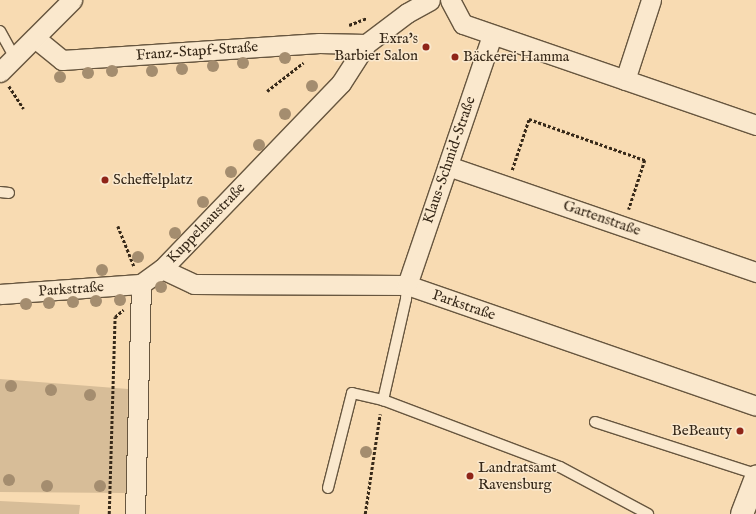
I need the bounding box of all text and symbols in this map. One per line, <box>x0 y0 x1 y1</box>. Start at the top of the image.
place label: Exra's Barbier Salon <box>334 29 418 64</box>
street label: Franz-Stapf-Straße <box>135 38 259 64</box>
marker: Exra's Barbier Salon <box>421 42 431 52</box>
place label: Bäckerei Hamma <box>463 48 569 66</box>
marker: Bäckerei Hamma <box>450 52 460 62</box>
street label: Klaus-Schmid-Straße <box>419 94 479 226</box>
place label: Scheffelplatz <box>113 171 193 189</box>
marker: Scheffelplatz <box>100 175 110 185</box>
street label: Kuppelnaustraße <box>163 179 249 267</box>
street label: Gartenstraße <box>561 196 643 240</box>
street label: Parkstraße <box>38 278 104 300</box>
street label: Parkstraße <box>430 286 498 324</box>
place label: BeBeauty <box>672 422 732 440</box>
marker: BeBeauty <box>735 426 745 436</box>
place label: Landratsamt Ravensburg <box>478 458 557 493</box>
marker: Landratsamt Ravensburg <box>465 471 475 481</box>

